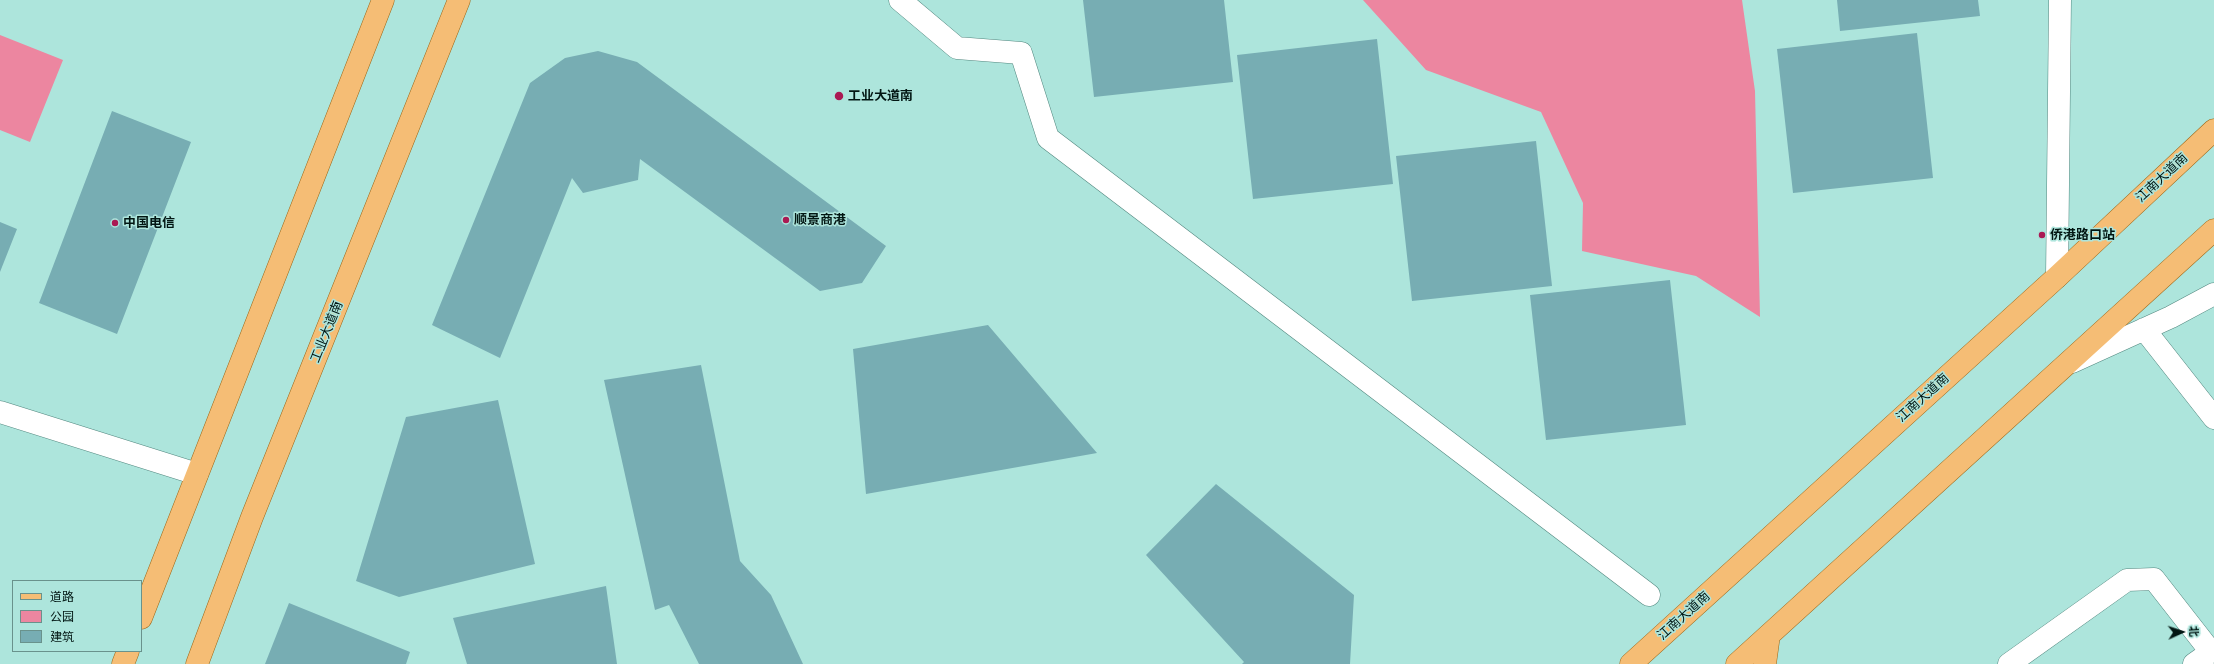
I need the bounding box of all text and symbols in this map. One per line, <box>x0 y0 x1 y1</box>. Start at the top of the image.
place label: 工业大道南 <box>848 88 913 104</box>
marker: 工业大道南 <box>833 90 845 102</box>
street label: 江南大道南 <box>2133 150 2191 206</box>
place label: 顺景商港 <box>794 212 846 228</box>
place label: 中国电信 <box>123 215 175 231</box>
marker: 顺景商港 <box>781 215 791 225</box>
marker: 中国电信 <box>110 218 120 228</box>
place label: 侨港路口站 <box>2050 227 2115 243</box>
marker: 侨港路口站 <box>2037 230 2047 240</box>
street label: 工业大道南 <box>308 299 346 365</box>
street label: 江南大道南 <box>1894 370 1952 426</box>
legend <box>12 580 142 652</box>
text: 道路 <box>50 588 74 605</box>
street label: 江南大道南 <box>1655 588 1713 644</box>
text: 公园 <box>50 608 74 625</box>
north arrow <box>2162 612 2202 652</box>
text: 北 <box>2187 625 2202 637</box>
text: 建筑 <box>50 628 74 645</box>

